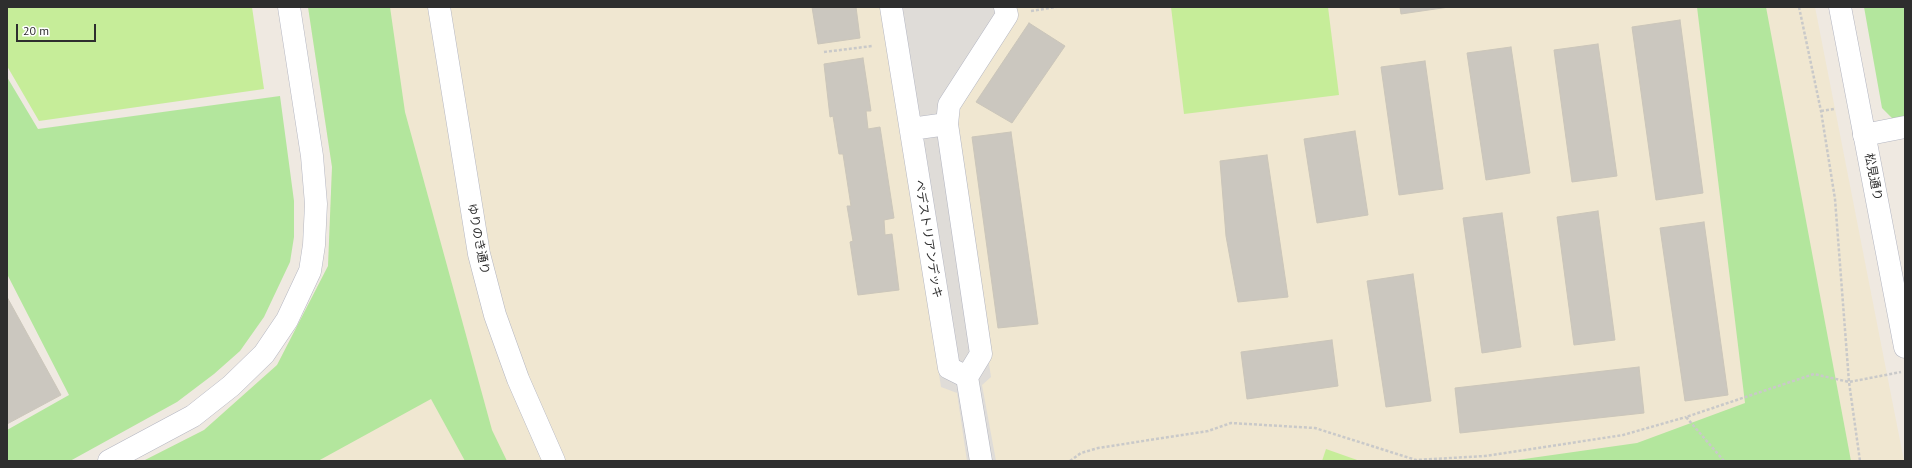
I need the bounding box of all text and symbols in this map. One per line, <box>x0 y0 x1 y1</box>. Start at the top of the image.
scale bar <box>18 16 98 42</box>
text: 20 m <box>23 23 49 38</box>
street label: 松見通り <box>1861 152 1885 202</box>
street label: ペデストリアンデッキ <box>912 179 944 299</box>
street label: ゆりのき通り <box>464 202 492 276</box>

